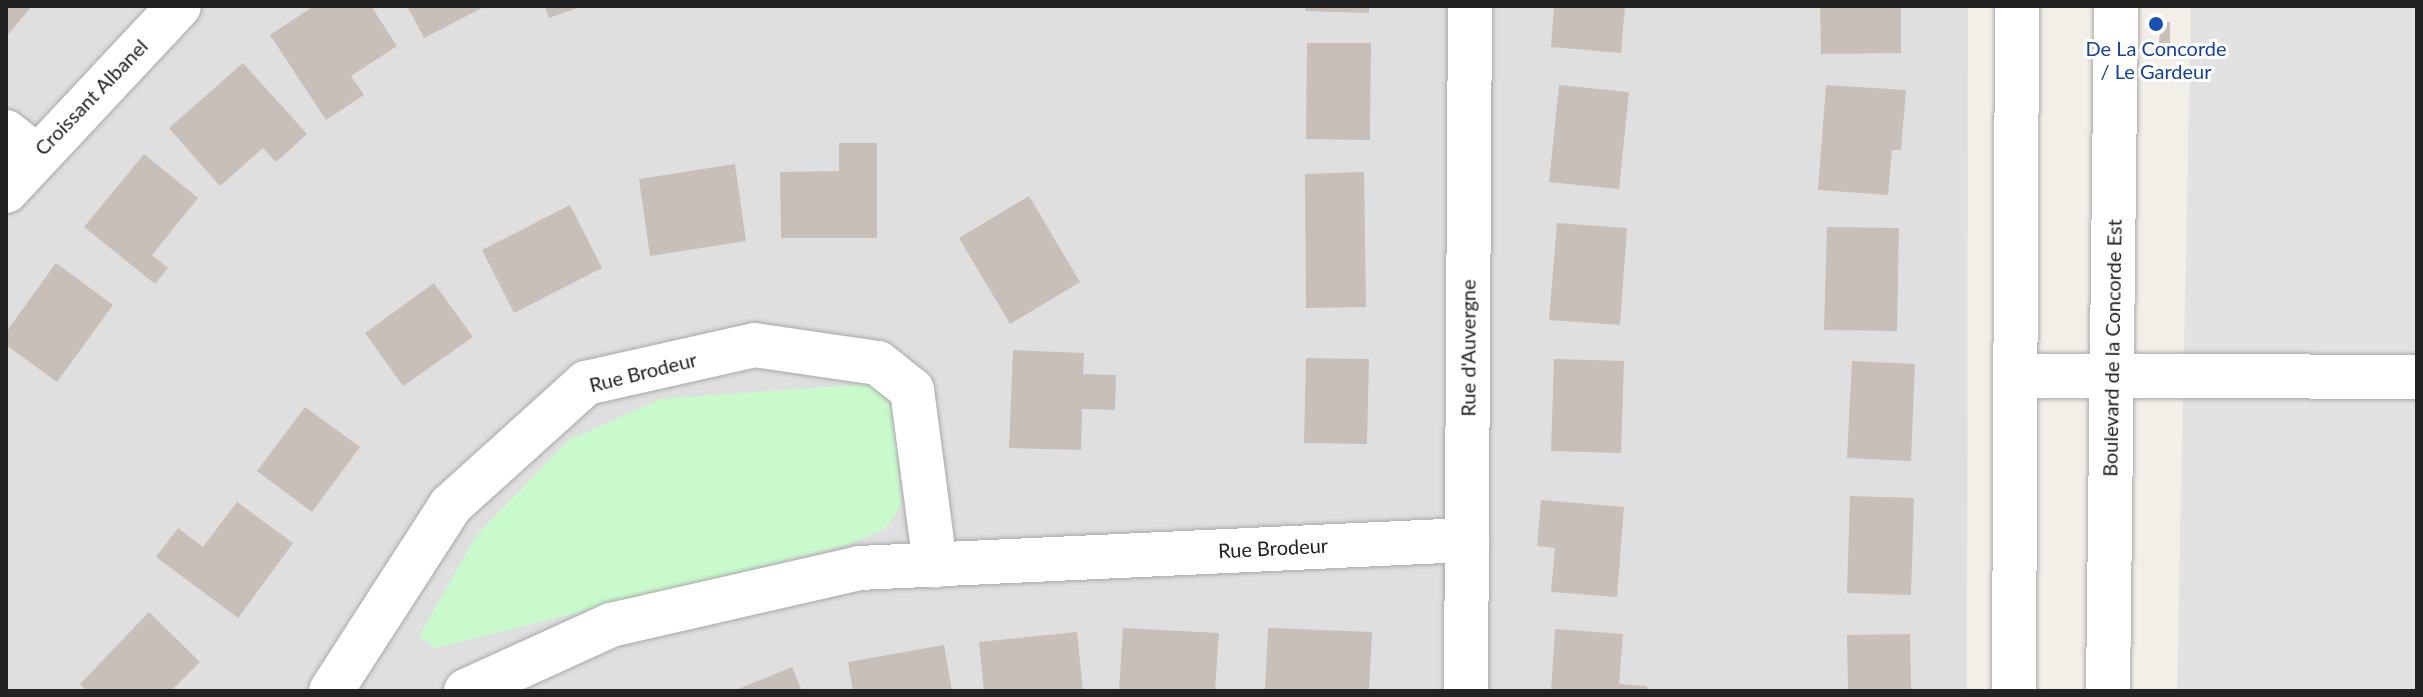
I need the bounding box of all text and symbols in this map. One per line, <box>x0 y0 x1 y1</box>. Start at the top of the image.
marker: De La Concorde / Le Gardeur <box>2147 15 2165 33</box>
street label: Croissant Albanel <box>29 34 153 160</box>
place label: De La Concorde / Le Gardeur <box>2085 36 2227 83</box>
street label: Boulevard de la Concorde Est <box>2098 219 2126 477</box>
street label: Rue d'Auvergne <box>1456 279 1480 417</box>
street label: Rue Brodeur <box>587 347 699 397</box>
street label: Rue Brodeur <box>1217 533 1329 563</box>

